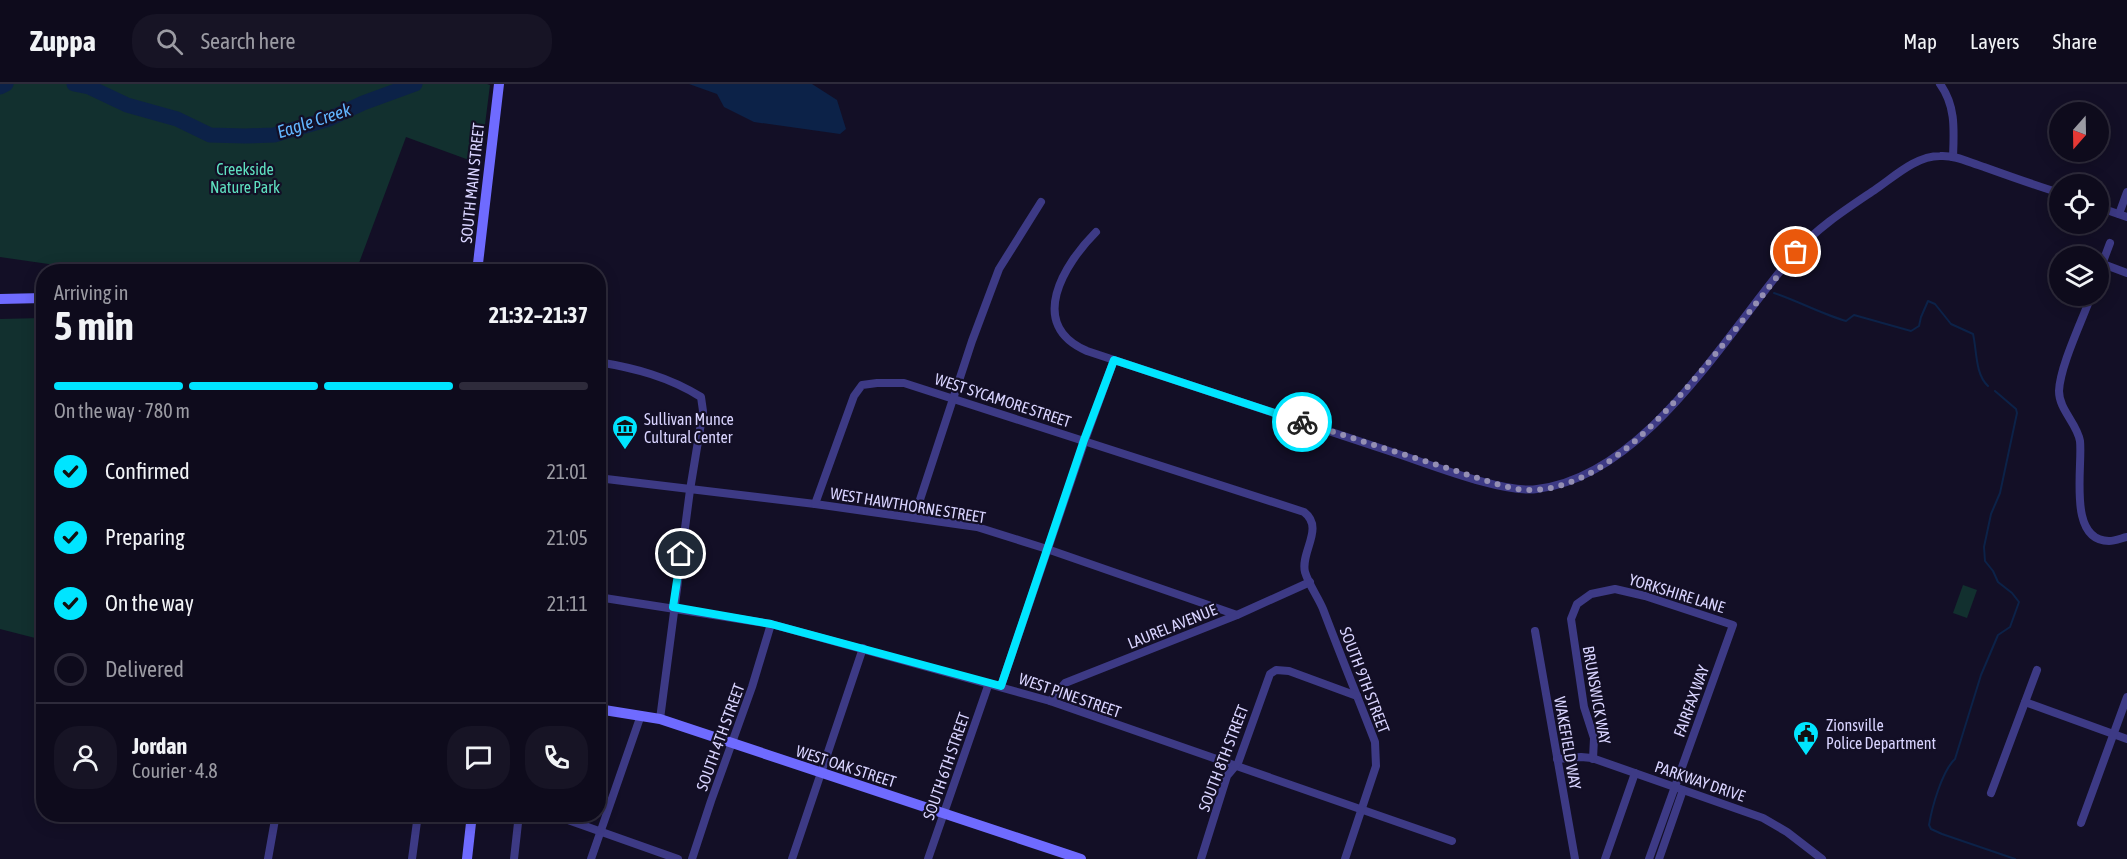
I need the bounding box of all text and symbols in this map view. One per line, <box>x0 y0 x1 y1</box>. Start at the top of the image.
search box <box>132 14 552 68</box>
text: Zuppa <box>30 25 96 57</box>
icon: search <box>153 25 186 58</box>
text: Search here <box>201 28 296 54</box>
text: Map <box>1903 29 1937 53</box>
text: Layers <box>1970 29 2020 53</box>
text: Share <box>2053 29 2097 53</box>
water label: Eagle Creek <box>274 98 354 142</box>
north arrow <box>2049 102 2109 162</box>
map controls <box>2049 102 2109 306</box>
street label: SOUTH MAIN STREET <box>457 122 487 244</box>
park label: Creekside Nature Park <box>210 160 280 196</box>
button: locate <box>2049 174 2109 234</box>
pin <box>1770 226 1821 277</box>
icon: bag <box>1779 235 1812 268</box>
button: layers <box>2049 246 2109 306</box>
text: Arriving in <box>54 281 128 304</box>
text: 21:32–21:37 <box>489 302 588 328</box>
text: 5 min <box>54 304 134 348</box>
street label: WEST SYCAMORE STREET <box>933 369 1073 431</box>
courier <box>1272 392 1332 452</box>
text: On the way · 780 m <box>54 399 190 422</box>
icon: bike <box>1286 406 1319 439</box>
place label: Sullivan Munce Cultural Center <box>644 410 734 446</box>
museum icon: Sullivan Munce Cultural Center <box>610 413 640 451</box>
icon: check <box>54 455 87 488</box>
text: Confirmed <box>105 458 190 484</box>
text: 21:01 <box>546 460 588 483</box>
street label: WEST HAWTHORNE STREET <box>829 484 987 526</box>
icon: check <box>54 521 87 554</box>
text: Preparing <box>105 524 185 550</box>
text: 21:05 <box>546 526 588 549</box>
pin <box>655 528 706 579</box>
icon: home <box>664 537 697 570</box>
street label: YORKSHIRE LANE <box>1627 570 1727 616</box>
icon: check <box>54 587 87 620</box>
text: On the way <box>105 590 194 616</box>
text: 21:11 <box>547 592 588 615</box>
street label: LAUREL AVENUE <box>1125 600 1219 652</box>
street label: SOUTH 9TH STREET <box>1336 624 1394 736</box>
street label: BRUNSWICK WAY <box>1579 644 1615 746</box>
text: Delivered <box>105 656 184 682</box>
street label: FAIRFAX WAY <box>1670 662 1713 739</box>
street label: WEST PINE STREET <box>1016 669 1124 721</box>
street label: SOUTH 4TH STREET <box>692 681 748 793</box>
street label: WAKEFIELD WAY <box>1551 695 1585 792</box>
street label: SOUTH 8TH STREET <box>1194 702 1252 814</box>
street label: SOUTH 6TH STREET <box>919 710 973 822</box>
place label: Zionsville Police Department <box>1826 716 1936 753</box>
public building icon: Zionsville Police Department <box>1791 719 1821 757</box>
button: person <box>54 726 117 789</box>
button: chat <box>447 726 510 789</box>
button: phone <box>525 726 588 789</box>
text: Jordan <box>132 733 187 759</box>
street label: WEST OAK STREET <box>794 741 898 791</box>
street label: PARKWAY DRIVE <box>1653 757 1748 805</box>
text: Courier · 4.8 <box>132 759 218 782</box>

